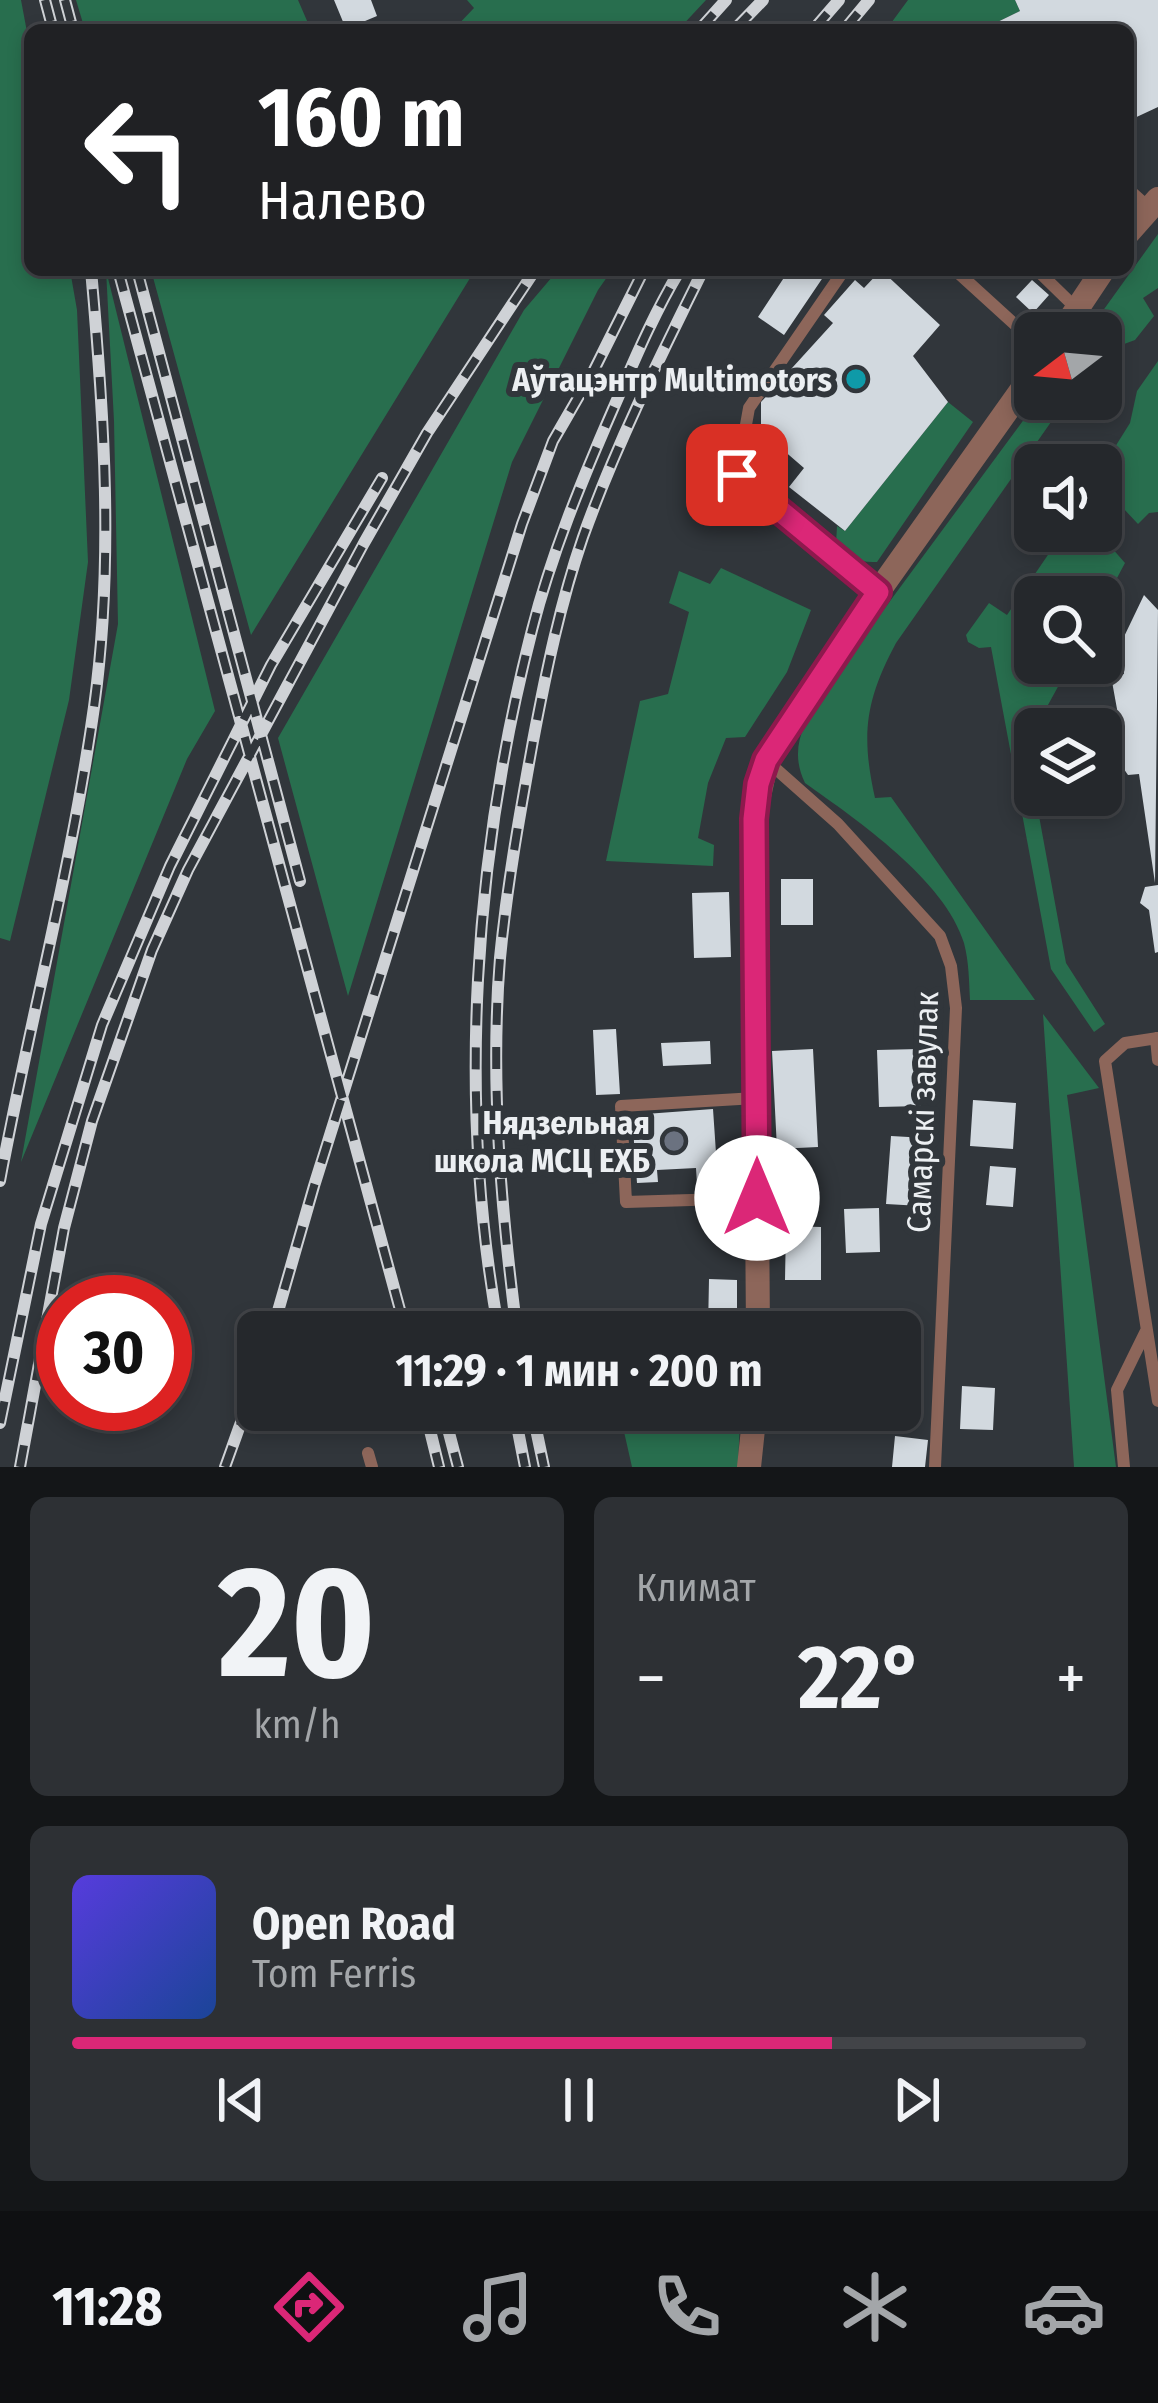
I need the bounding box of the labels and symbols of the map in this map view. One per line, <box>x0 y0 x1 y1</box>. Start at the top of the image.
north arrow <box>1014 312 1122 420</box>
place label: Аўтацэнтр Multimotors <box>511 360 832 400</box>
marker: Аўтацэнтр Multimotors <box>843 366 869 392</box>
pin <box>686 424 788 526</box>
street label: Самарскі завулак <box>899 990 947 1233</box>
place label: Нядзельная школа МСЦ ЕХБ <box>434 1103 650 1181</box>
marker: Нядзельная школа МСЦ ЕХБ <box>661 1128 687 1154</box>
position arrow <box>694 1135 820 1261</box>
speed limit sign: 30 <box>36 1275 192 1431</box>

